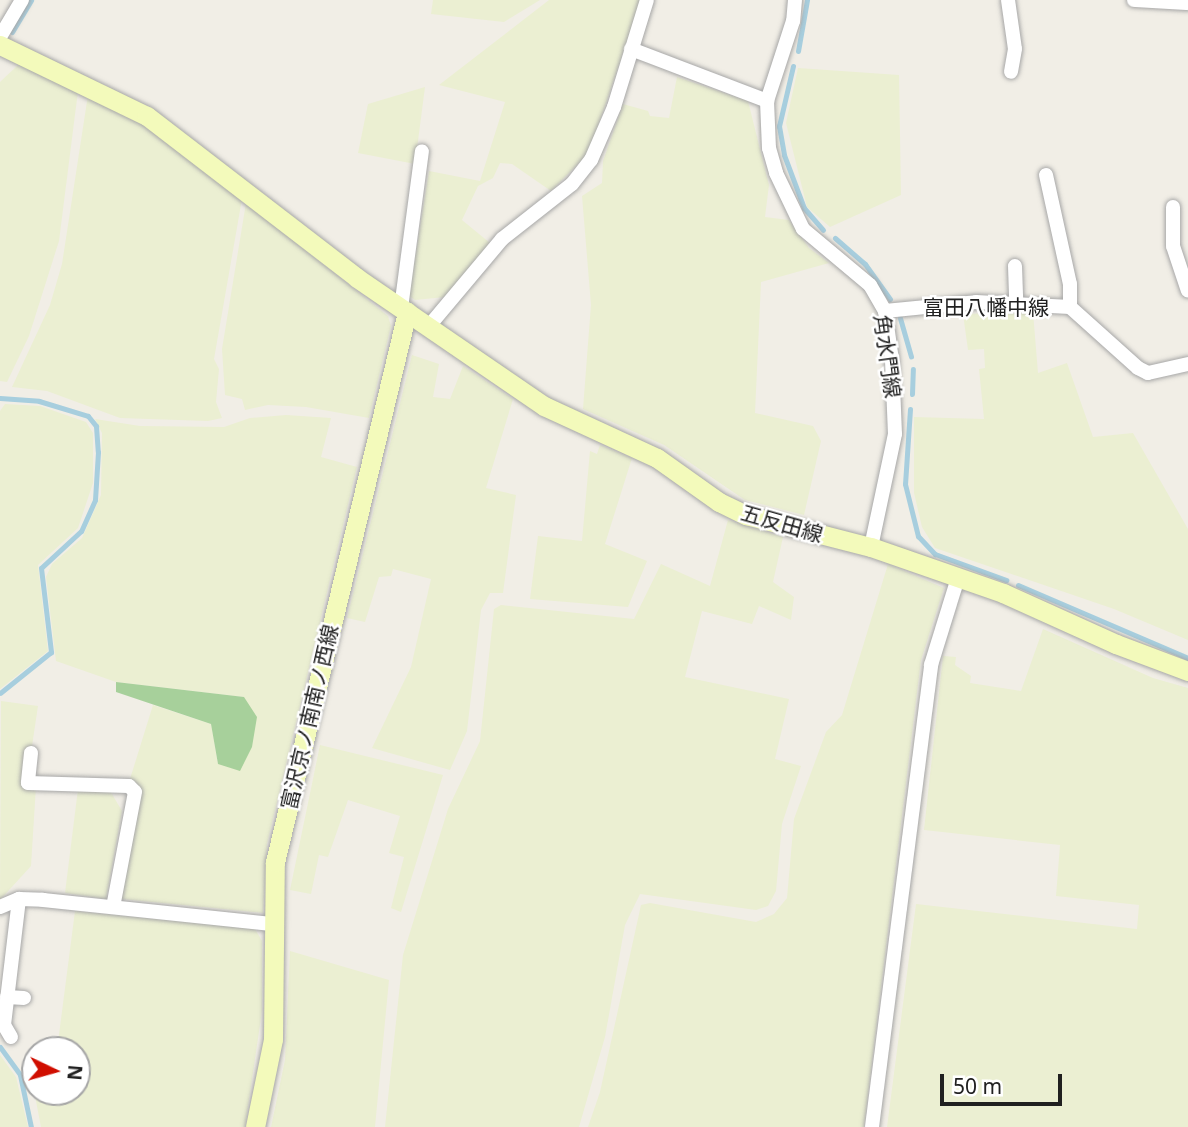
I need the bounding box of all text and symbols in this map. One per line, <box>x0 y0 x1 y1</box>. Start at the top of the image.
street label: 富田八幡中線 <box>923 294 1049 320</box>
street label: 角水門線 <box>870 313 906 399</box>
street label: 五反田線 <box>738 499 826 547</box>
street label: 富沢京ノ南南ノ西線 <box>275 622 343 812</box>
north arrow <box>21 1036 91 1106</box>
scale bar <box>943 1060 1066 1104</box>
text: N <box>61 1064 89 1081</box>
text: 50 m <box>953 1072 1002 1100</box>

